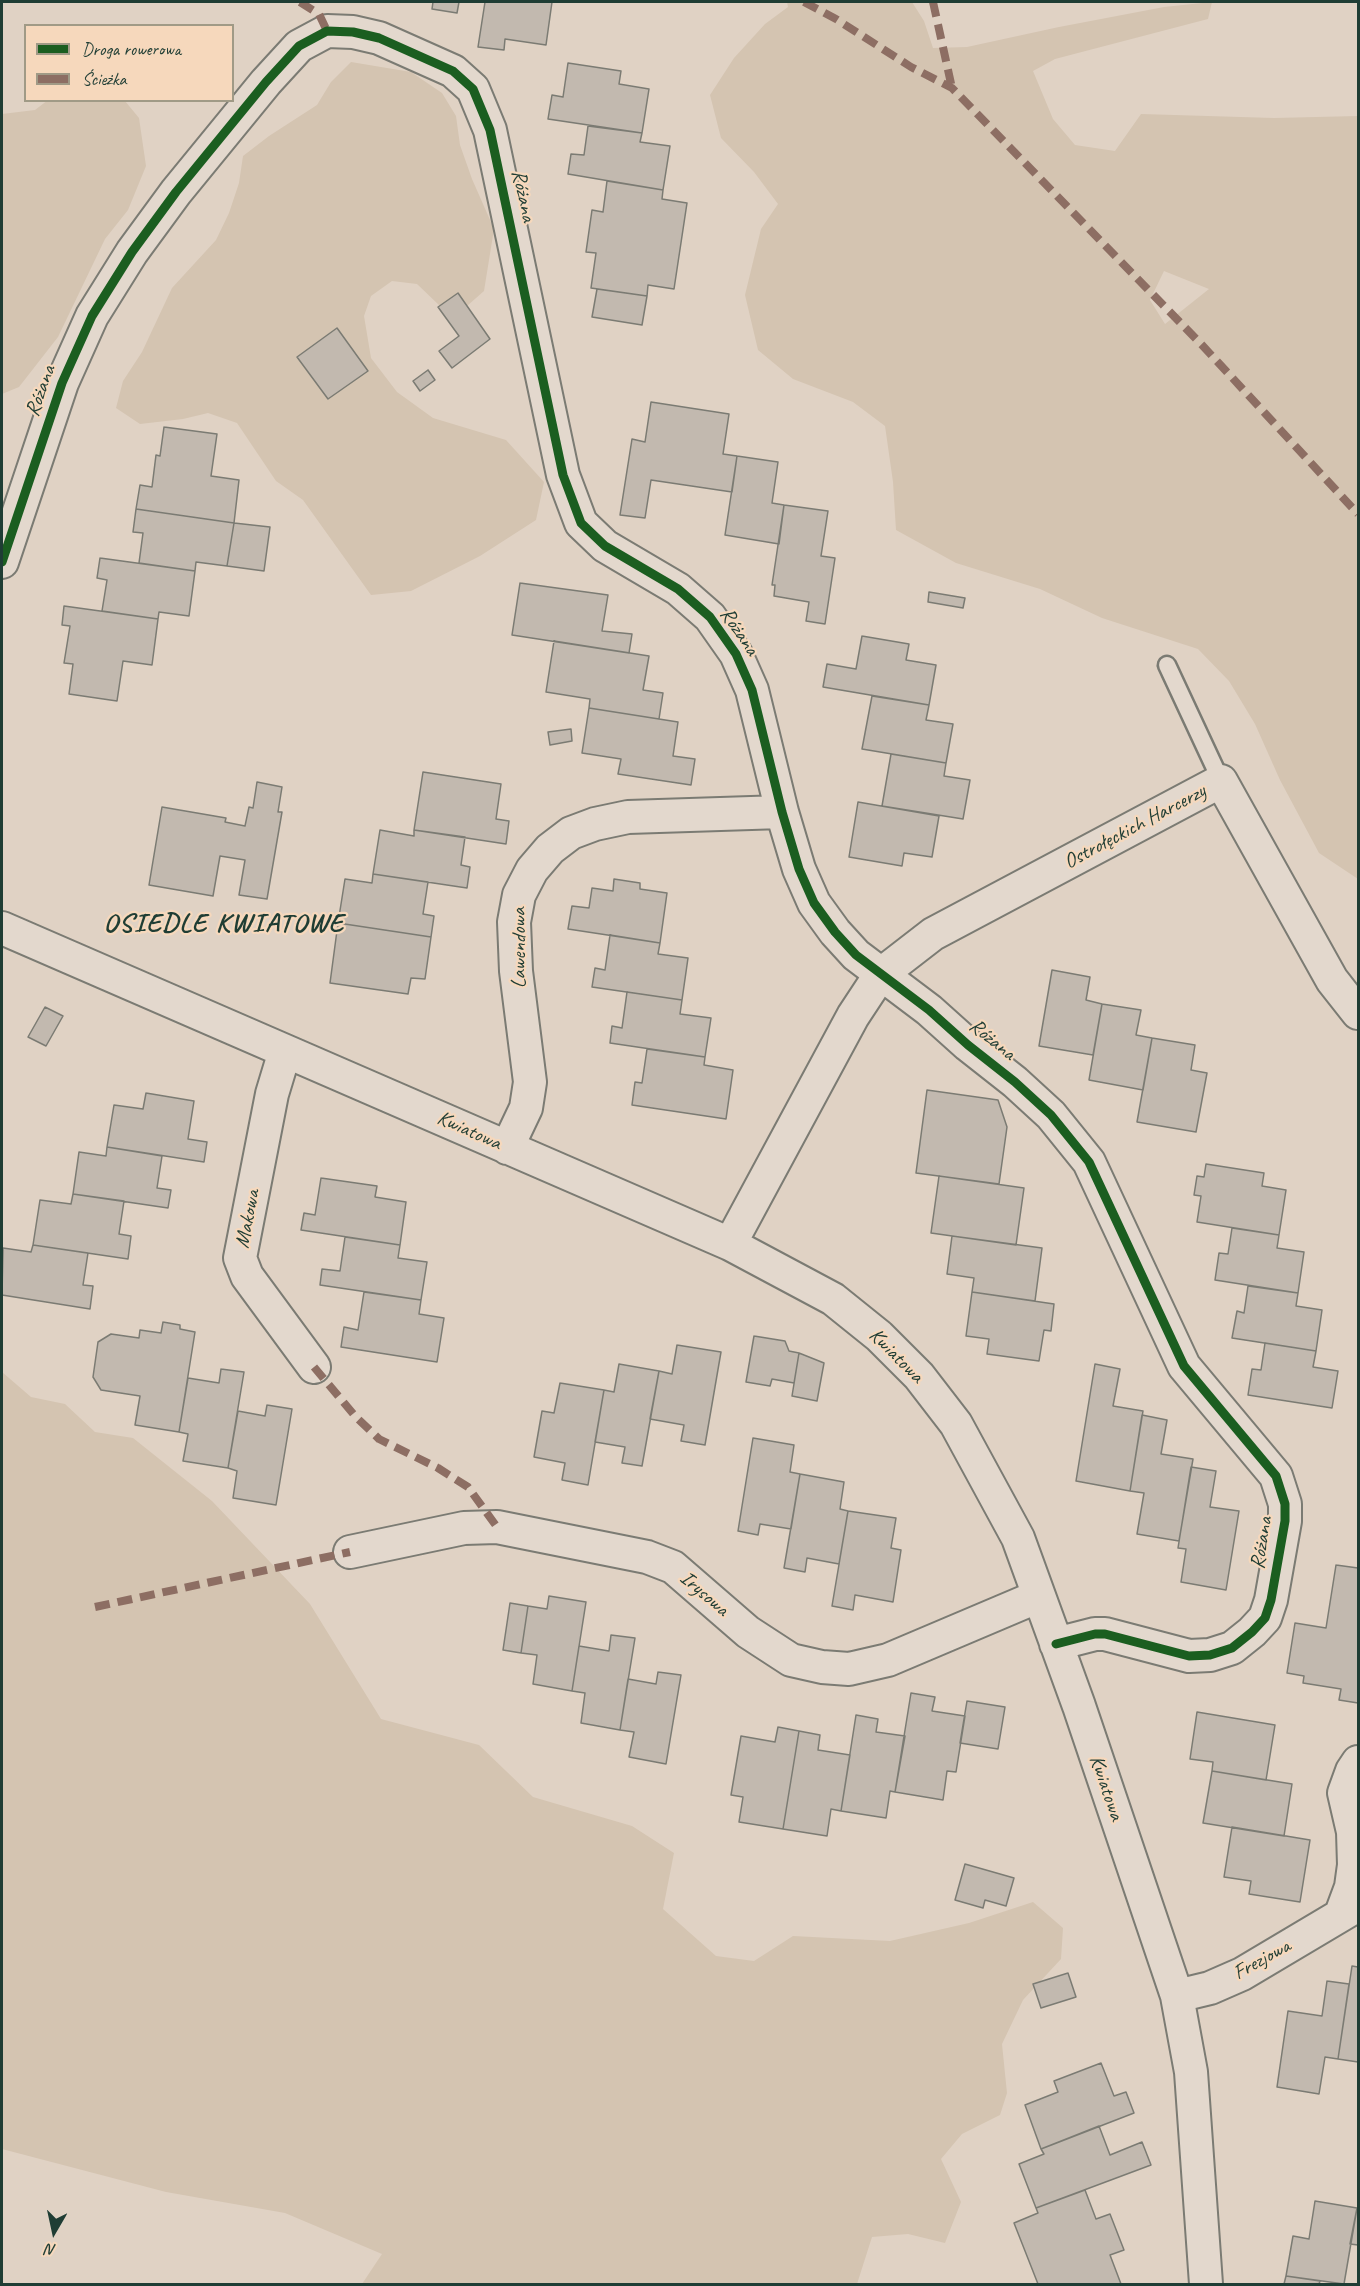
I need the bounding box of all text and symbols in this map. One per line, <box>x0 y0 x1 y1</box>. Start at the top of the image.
legend <box>24 24 234 102</box>
text: Droga rowerowa <box>82 38 181 60</box>
text: Ścieżka <box>82 68 126 90</box>
street label: Różana <box>505 168 541 224</box>
street label: Różana <box>20 362 62 420</box>
street label: Różana <box>714 603 764 661</box>
street label: Ostrołęckich Harcerzy <box>1060 779 1210 875</box>
district label: OSIEDLE KWIATOWE <box>103 908 345 940</box>
street label: Lawendowa <box>506 908 532 988</box>
street label: Różana <box>964 1014 1020 1066</box>
street label: Kwiatowa <box>433 1106 505 1156</box>
street label: Makowa <box>230 1188 266 1250</box>
street label: Kwiatowa <box>863 1323 929 1389</box>
street label: Różana <box>1245 1515 1279 1571</box>
street label: Irysowa <box>674 1566 734 1622</box>
street label: Kwiatowa <box>1083 1752 1129 1824</box>
street label: Frezjowa <box>1229 1934 1295 1986</box>
north arrow <box>24 2202 84 2262</box>
text: N <box>45 2239 58 2260</box>

